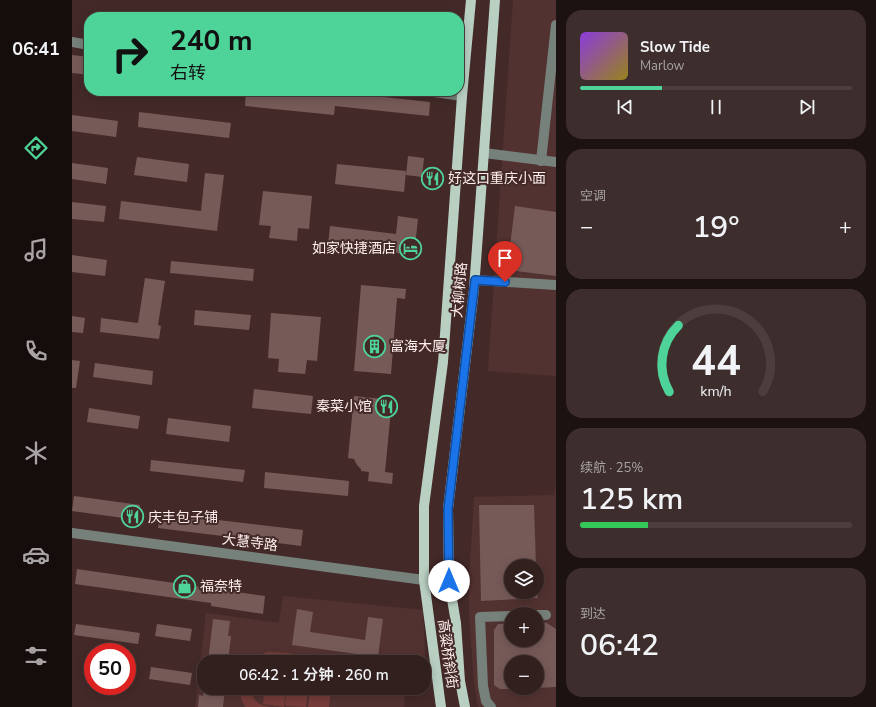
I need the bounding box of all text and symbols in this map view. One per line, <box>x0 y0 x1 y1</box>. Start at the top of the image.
text: 240 m <box>170 22 253 60</box>
icon: right <box>104 28 156 80</box>
text: 06:41 <box>12 37 60 61</box>
text: Slow Tide <box>640 37 710 57</box>
text: Marlow <box>640 57 685 75</box>
text: 右转 <box>170 61 206 85</box>
icon: previous <box>614 96 636 118</box>
icon: pause <box>705 96 727 118</box>
icon: next <box>796 96 818 118</box>
icon: directions <box>22 134 50 162</box>
restaurant icon: 好这口重庆小面 <box>420 165 446 191</box>
place label: 好这口重庆小面 <box>448 169 546 188</box>
text: 空调 <box>580 187 606 205</box>
text: 19° <box>692 207 740 248</box>
text: − <box>580 212 593 242</box>
text: + <box>839 212 852 242</box>
hotel icon: 如家快捷酒店 <box>398 235 424 261</box>
icon: music <box>22 236 50 264</box>
place label: 如家快捷酒店 <box>312 239 396 258</box>
pin <box>488 241 522 282</box>
icon: arrive <box>494 247 516 269</box>
street label: 大柳树路 <box>448 261 471 319</box>
text: 44 <box>691 332 741 389</box>
building icon: 富海大厦 <box>361 333 387 359</box>
icon: phone <box>22 337 50 365</box>
place label: 富海大厦 <box>390 337 446 356</box>
text: km/h <box>700 381 732 400</box>
restaurant icon: 秦菜小馆 <box>374 393 400 419</box>
place label: 秦菜小馆 <box>316 397 372 416</box>
icon: climate <box>22 439 50 467</box>
text: 续航 · 25% <box>580 459 643 477</box>
text: 125 km <box>580 479 683 520</box>
restaurant icon: 庆丰包子铺 <box>119 504 145 530</box>
place label: 庆丰包子铺 <box>148 508 218 527</box>
street label: 大慧寺路 <box>221 530 279 555</box>
icon: car <box>22 541 50 569</box>
map controls <box>504 559 544 695</box>
button: layers <box>504 559 544 599</box>
position arrow <box>428 560 470 602</box>
shop icon: 福奈特 <box>171 573 197 599</box>
place label: 福奈特 <box>200 577 242 596</box>
text: 到达 <box>580 605 606 623</box>
button: + <box>504 607 544 647</box>
street label: 高粱桥斜街 <box>433 618 462 690</box>
text: 06:42 <box>580 625 659 666</box>
icon: filters <box>22 642 50 670</box>
speed limit sign: 50 <box>84 643 136 695</box>
button: − <box>504 655 544 695</box>
text: 06:42 · 1 分钟 · 260 m <box>239 665 389 685</box>

